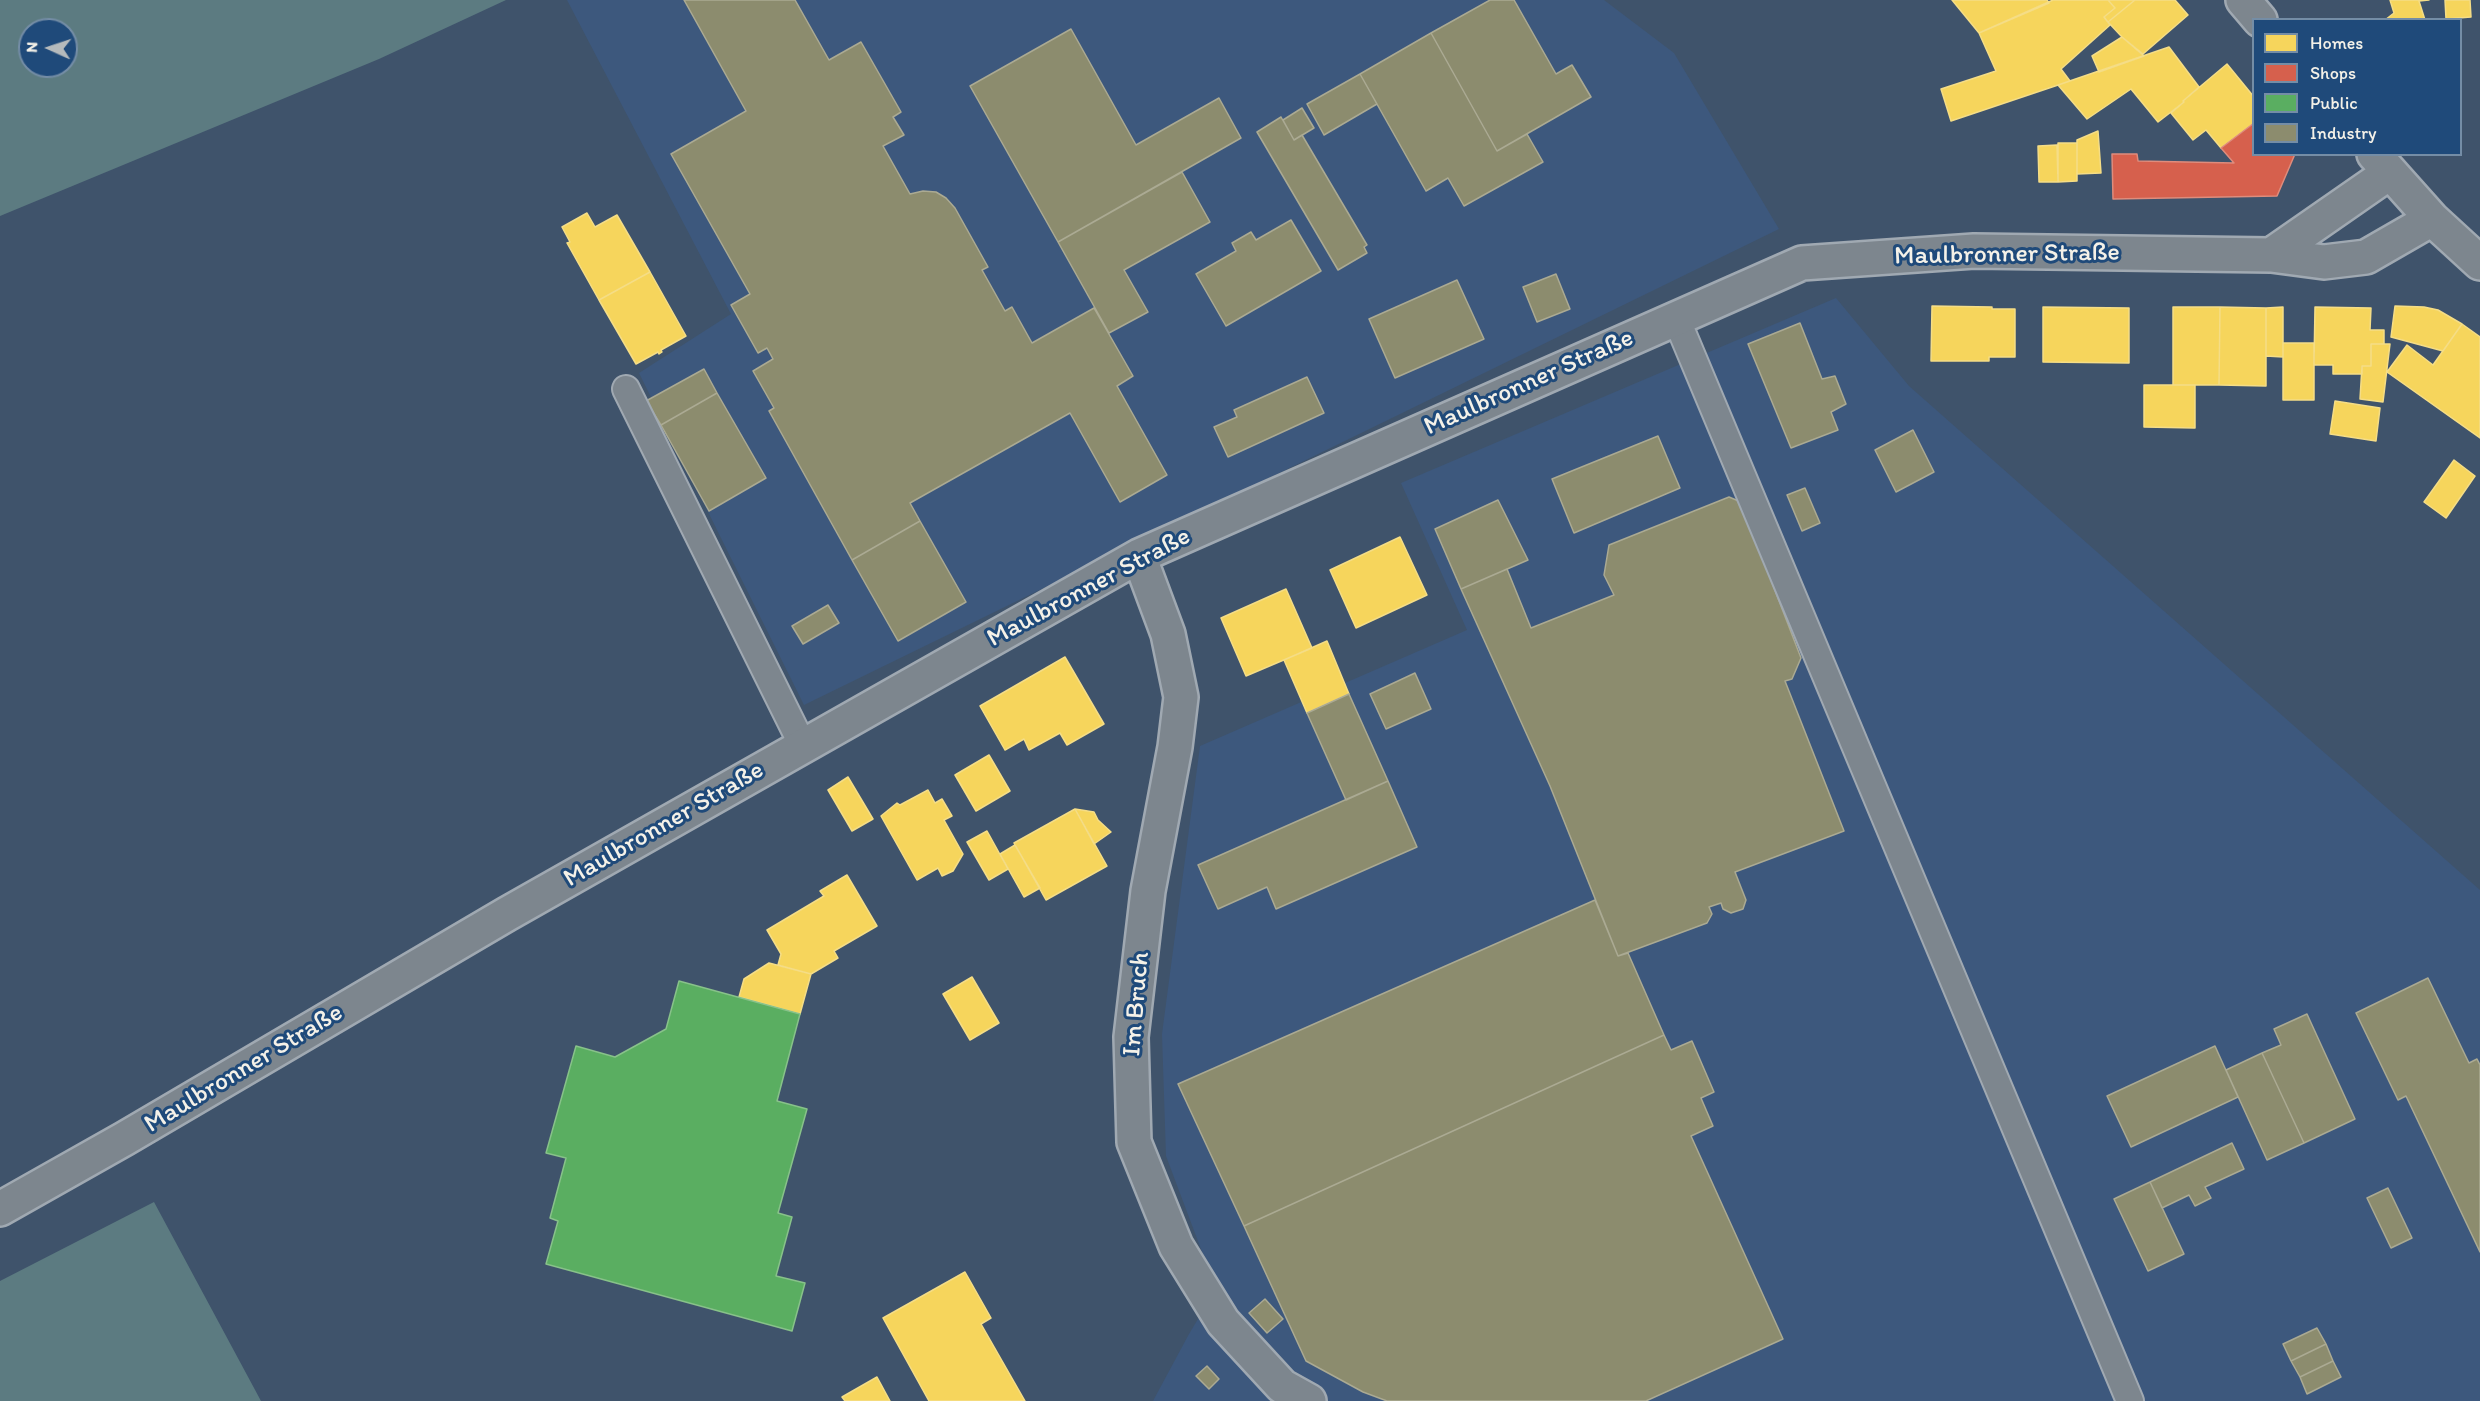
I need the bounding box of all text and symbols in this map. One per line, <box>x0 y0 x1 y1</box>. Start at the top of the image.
north arrow <box>18 18 78 78</box>
legend <box>2252 18 2462 156</box>
text: Homes <box>2310 32 2363 54</box>
text: N <box>22 41 41 53</box>
text: Shops <box>2310 62 2356 84</box>
text: Public <box>2310 92 2358 114</box>
text: Industry <box>2310 122 2377 144</box>
street label: Maulbronner Straße <box>1894 237 2120 273</box>
street label: Maulbronner Straße <box>1420 323 1638 443</box>
street label: Maulbronner Straße <box>982 521 1196 655</box>
street label: Maulbronner Straße <box>558 755 770 895</box>
street label: Im Bruch <box>1117 951 1157 1057</box>
street label: Maulbronner Straße <box>139 997 349 1141</box>

